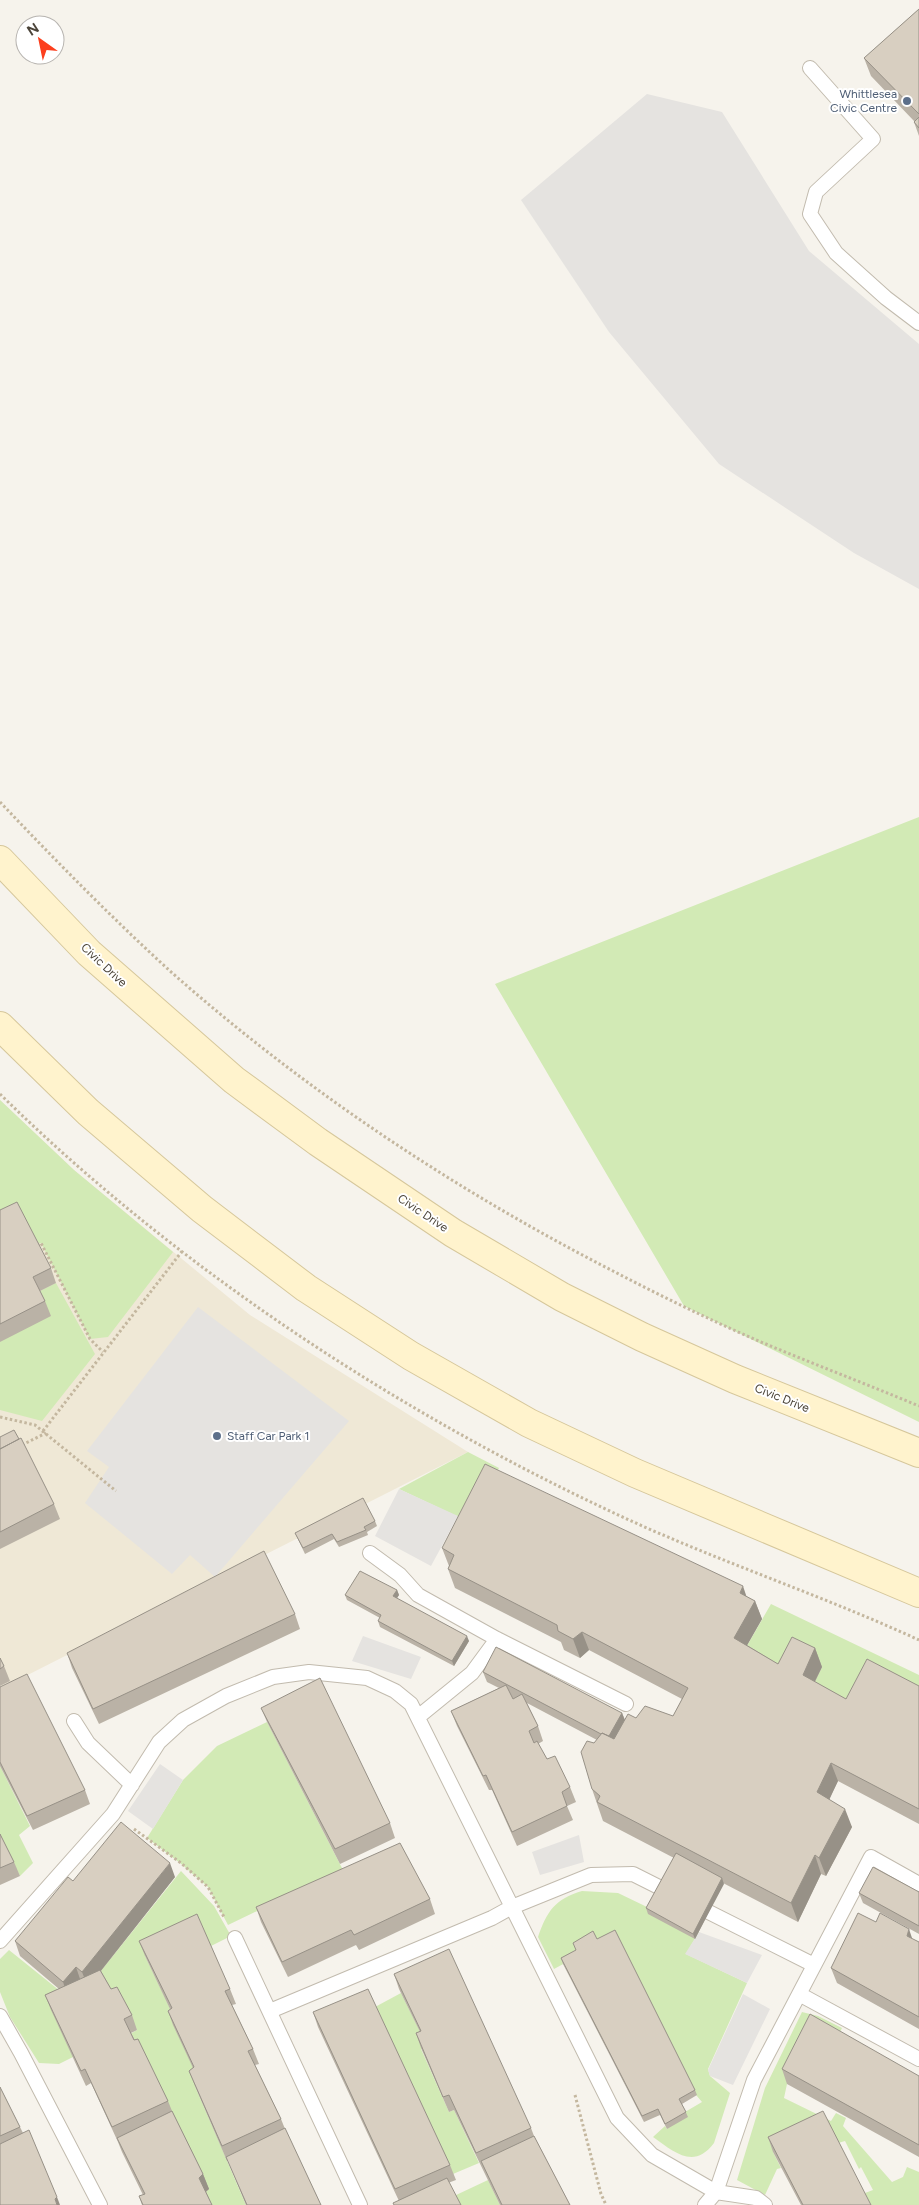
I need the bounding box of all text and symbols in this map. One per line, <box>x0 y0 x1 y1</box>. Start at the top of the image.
north arrow <box>15 15 65 65</box>
text: N <box>24 19 42 40</box>
place label: Whittlesea Civic Centre <box>830 87 897 115</box>
marker: Whittlesea Civic Centre <box>901 95 913 107</box>
street label: Civic Drive <box>78 940 130 990</box>
street label: Civic Drive <box>395 1191 451 1235</box>
street label: Civic Drive <box>753 1381 812 1415</box>
place label: Staff Car Park 1 <box>227 1429 309 1443</box>
marker: Staff Car Park 1 <box>211 1430 223 1442</box>

